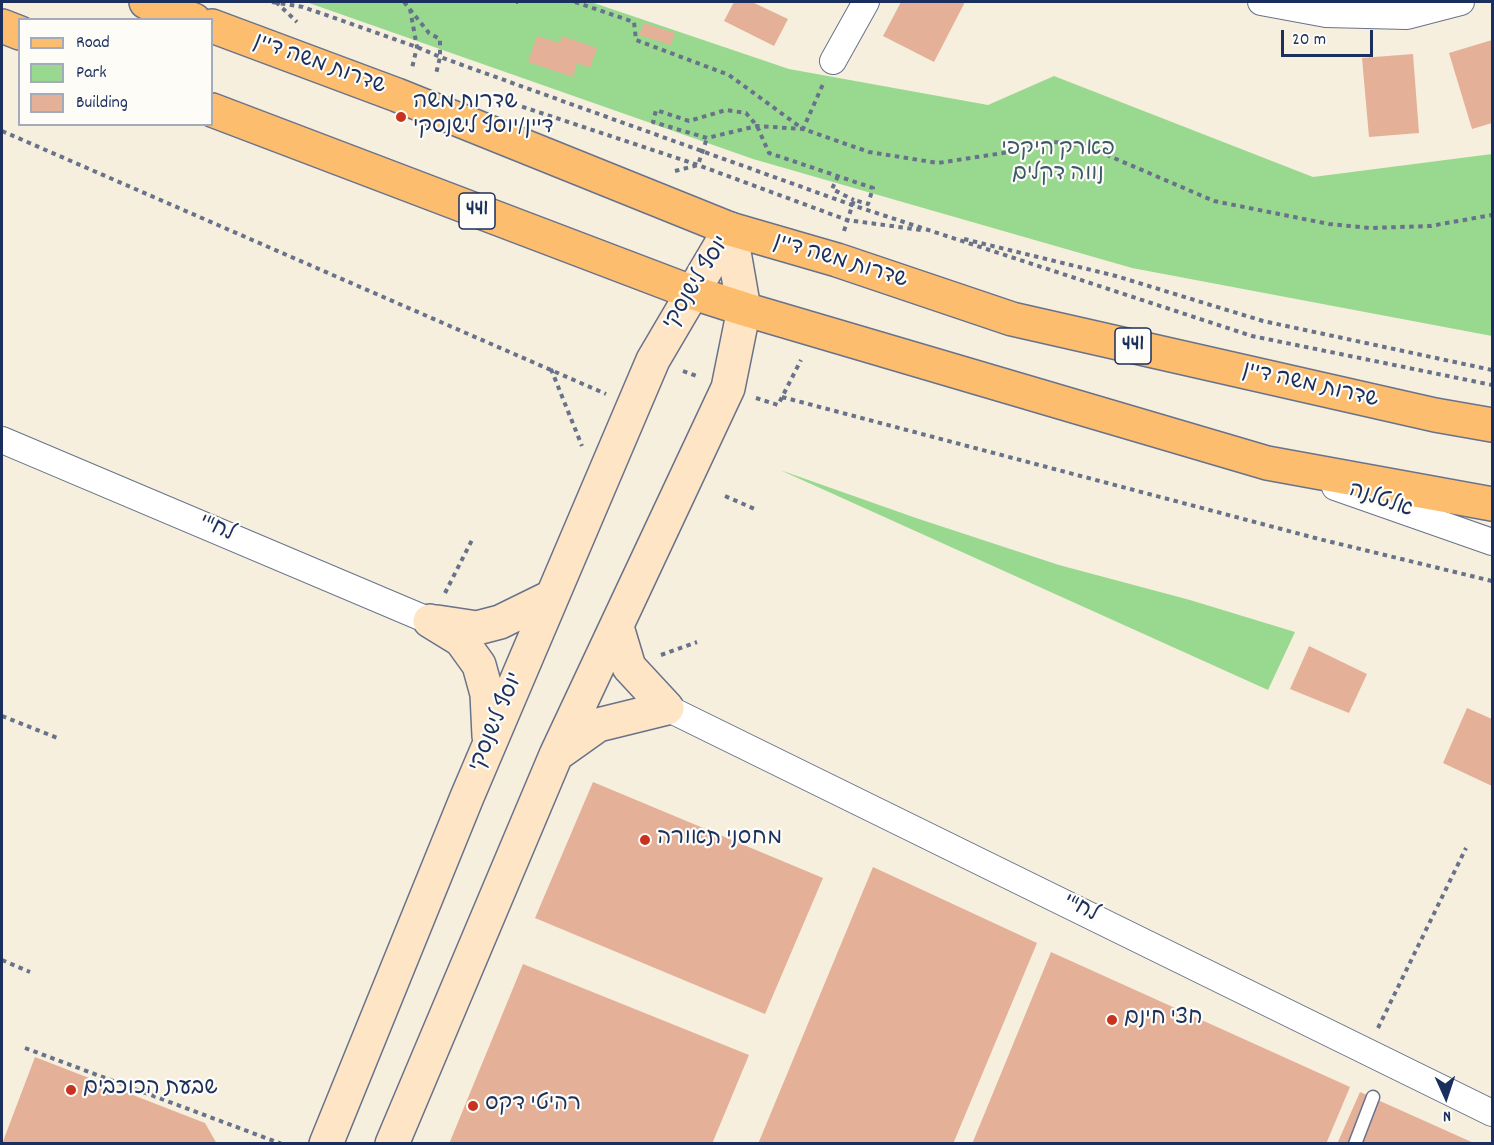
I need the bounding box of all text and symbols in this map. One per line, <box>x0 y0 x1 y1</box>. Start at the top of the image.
legend <box>18 18 213 126</box>
scale bar <box>1284 18 1376 56</box>
text: 20 m <box>1292 28 1326 53</box>
street label: שדרות משה דיין <box>249 30 389 102</box>
text: Road <box>76 31 110 56</box>
text: Park <box>76 61 107 86</box>
text: Building <box>76 91 128 116</box>
place label: שדרות משה דיין/יוסף לישנסקי <box>413 91 554 142</box>
marker: שדרות משה דיין/יוסף לישנסקי <box>394 110 408 124</box>
park label: פארק היקפי נווה דקלים <box>1001 138 1115 190</box>
road number: 441 <box>459 193 495 229</box>
street label: שדרות משה דיין <box>770 230 910 296</box>
street label: יוסף לישנסקי <box>659 232 737 336</box>
road number: 441 <box>1115 328 1151 364</box>
street label: שדרות משה דיין <box>1239 359 1381 415</box>
street label: אלטלנה <box>1345 479 1415 525</box>
street label: לח"י <box>194 511 238 549</box>
street label: יוסף לישנסקי <box>465 669 531 777</box>
place label: מחסני תאורה <box>657 827 782 853</box>
marker: מחסני תאורה <box>638 833 652 847</box>
street label: לח"י <box>1058 890 1102 930</box>
place label: חצי חינם <box>1124 1007 1202 1033</box>
marker: חצי חינם <box>1105 1013 1119 1027</box>
north arrow <box>1416 1067 1476 1127</box>
place label: שבעת הכוכבים <box>83 1077 218 1103</box>
marker: שבעת הכוכבים <box>64 1083 78 1097</box>
place label: רהיטי דקס <box>485 1093 581 1119</box>
marker: רהיטי דקס <box>466 1099 480 1113</box>
text: N <box>1442 1104 1452 1127</box>

